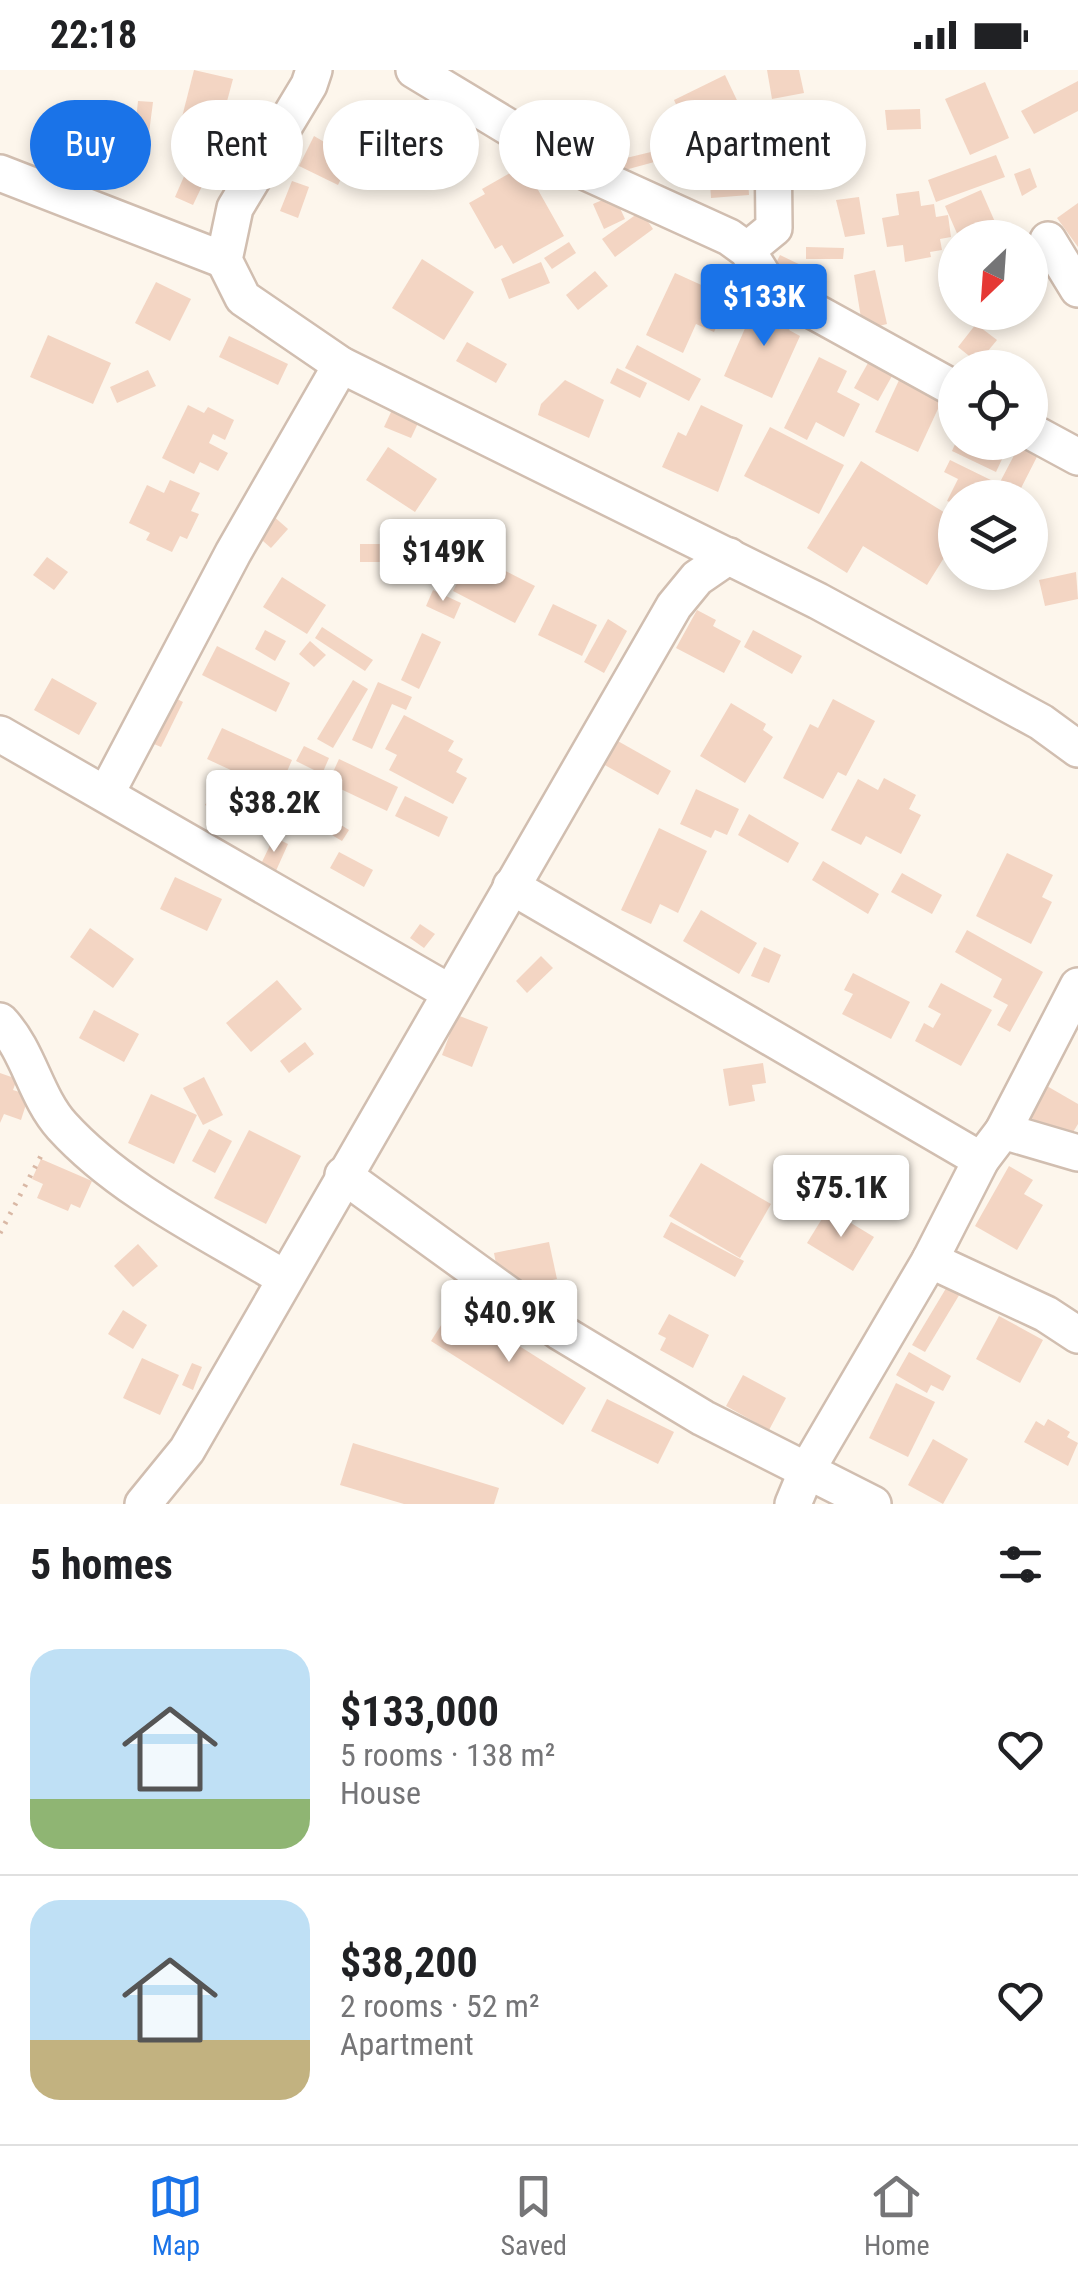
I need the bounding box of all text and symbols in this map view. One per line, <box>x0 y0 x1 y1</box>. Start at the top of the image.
text: 22:18 <box>50 13 137 57</box>
chip: Buy <box>30 100 151 190</box>
chip: Rent <box>171 100 303 190</box>
chip: Filters <box>323 100 479 190</box>
chip: New <box>499 100 630 190</box>
chip: Apartment <box>650 100 866 190</box>
north arrow <box>938 220 1048 330</box>
map controls <box>938 220 1048 590</box>
pin: $133K <box>694 264 834 349</box>
text: $133K <box>723 277 805 315</box>
button: locate <box>938 350 1048 460</box>
button: layers <box>938 480 1048 590</box>
pin: $149K <box>373 519 513 604</box>
text: $149K <box>402 532 484 570</box>
pin: $38.2K <box>193 770 355 855</box>
text: $38.2K <box>228 783 320 821</box>
pin: $75.1K <box>760 1155 922 1240</box>
text: $75.1K <box>795 1168 887 1206</box>
pin: $40.9K <box>428 1280 590 1365</box>
text: $40.9K <box>463 1293 555 1331</box>
icon: filters <box>993 1537 1048 1592</box>
text: 5 homes <box>30 1540 173 1589</box>
text: $133,000 <box>340 1687 499 1736</box>
icon: home <box>110 1689 230 1809</box>
icon: heart <box>993 1722 1048 1777</box>
text: 5 rooms · 138 m² <box>340 1736 555 1774</box>
text: House <box>340 1774 421 1812</box>
text: $38,200 <box>340 1938 478 1987</box>
icon: home <box>110 1940 230 2060</box>
icon: heart <box>993 1973 1048 2028</box>
text: 2 rooms · 52 m² <box>340 1987 539 2025</box>
text: Apartment <box>340 2025 474 2063</box>
tab: Map <box>148 2169 203 2262</box>
tab: Saved <box>500 2169 567 2262</box>
tab: Home <box>864 2169 930 2262</box>

